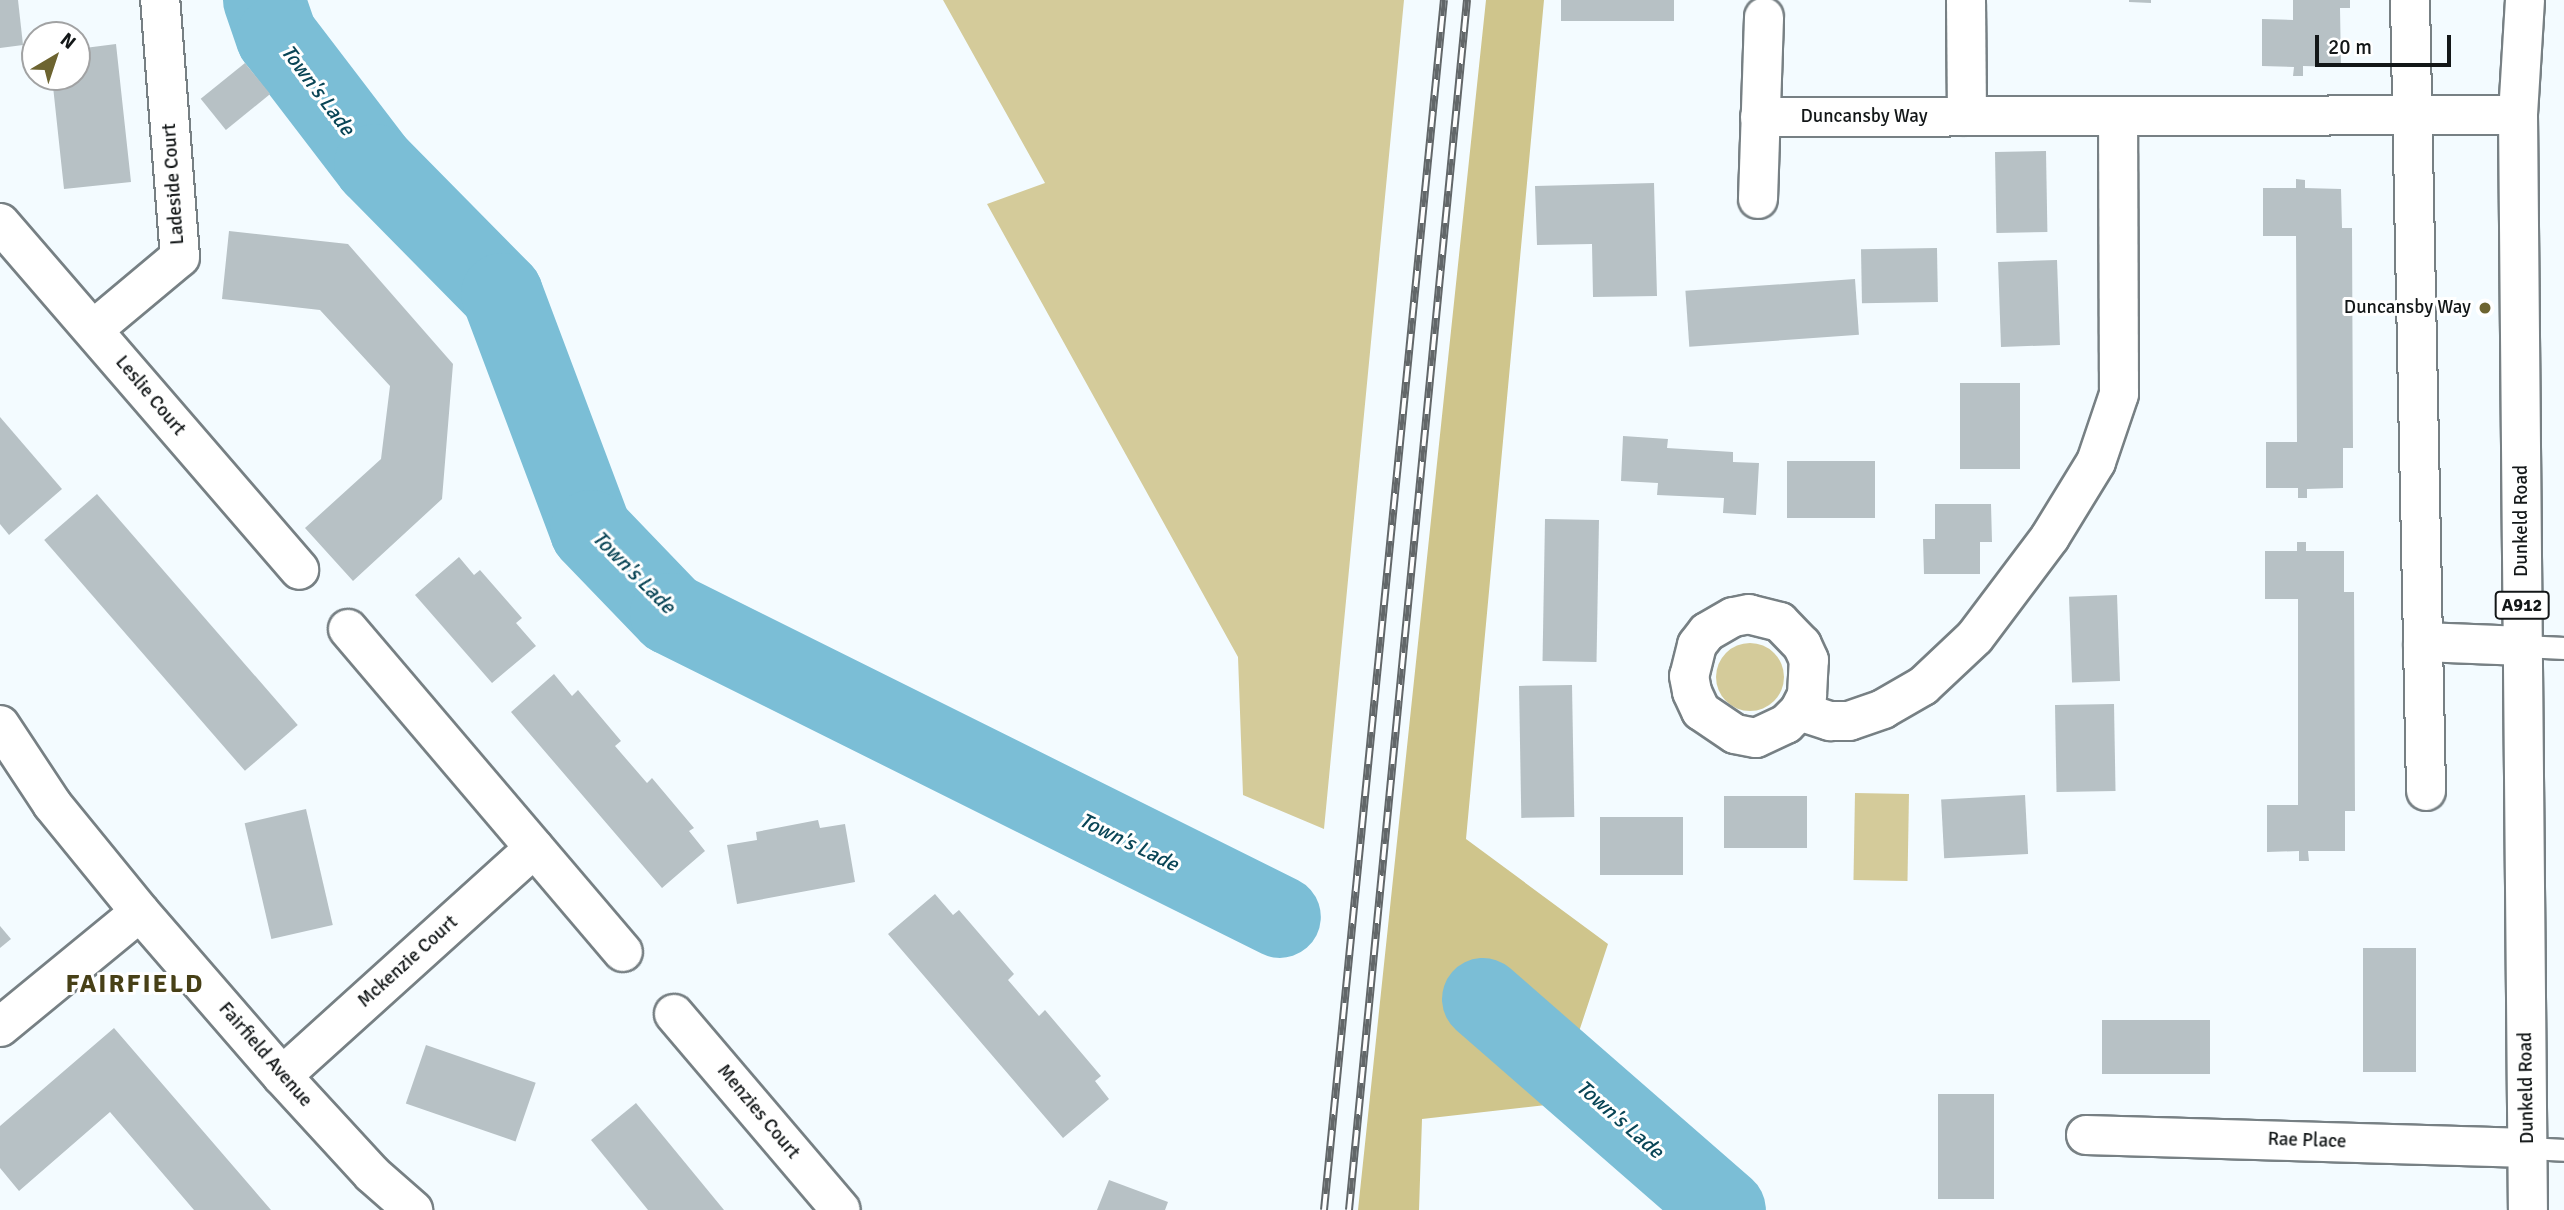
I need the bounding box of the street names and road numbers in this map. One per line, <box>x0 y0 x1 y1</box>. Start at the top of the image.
street label: Duncansby Way <box>1800 106 1928 128</box>
street label: Ladeside Court <box>158 122 190 246</box>
street label: Leslie Court <box>110 351 190 441</box>
street label: Dunkeld Road <box>2511 465 2533 577</box>
road number: A912 <box>2494 590 2550 620</box>
street label: Mckenzie Court <box>353 911 463 1013</box>
street label: Fairfield Avenue <box>213 998 317 1112</box>
street label: Dunkeld Road <box>2515 1032 2539 1144</box>
street label: Menzies Court <box>712 1060 804 1164</box>
street label: Rae Place <box>2267 1128 2347 1154</box>

